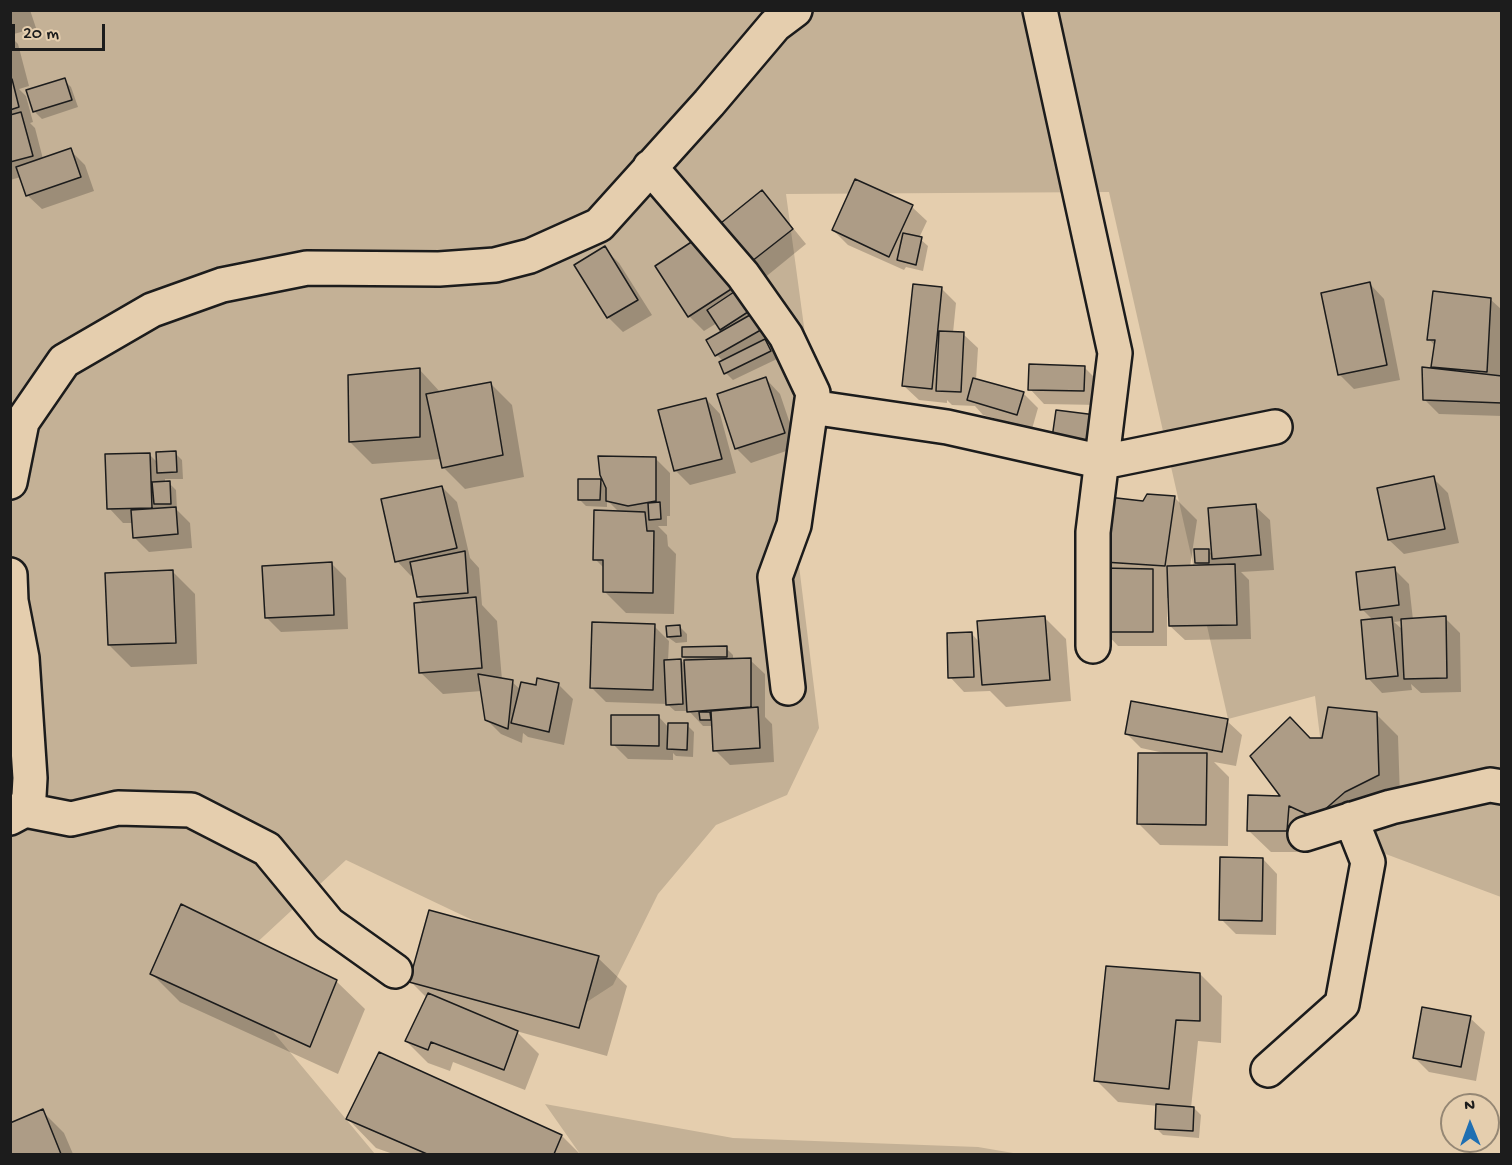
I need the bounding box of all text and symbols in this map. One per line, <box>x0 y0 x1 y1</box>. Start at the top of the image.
scale bar <box>15 12 108 50</box>
text: 20 m <box>23 24 59 45</box>
north arrow <box>1440 1093 1500 1153</box>
text: N <box>1464 1097 1475 1116</box>

